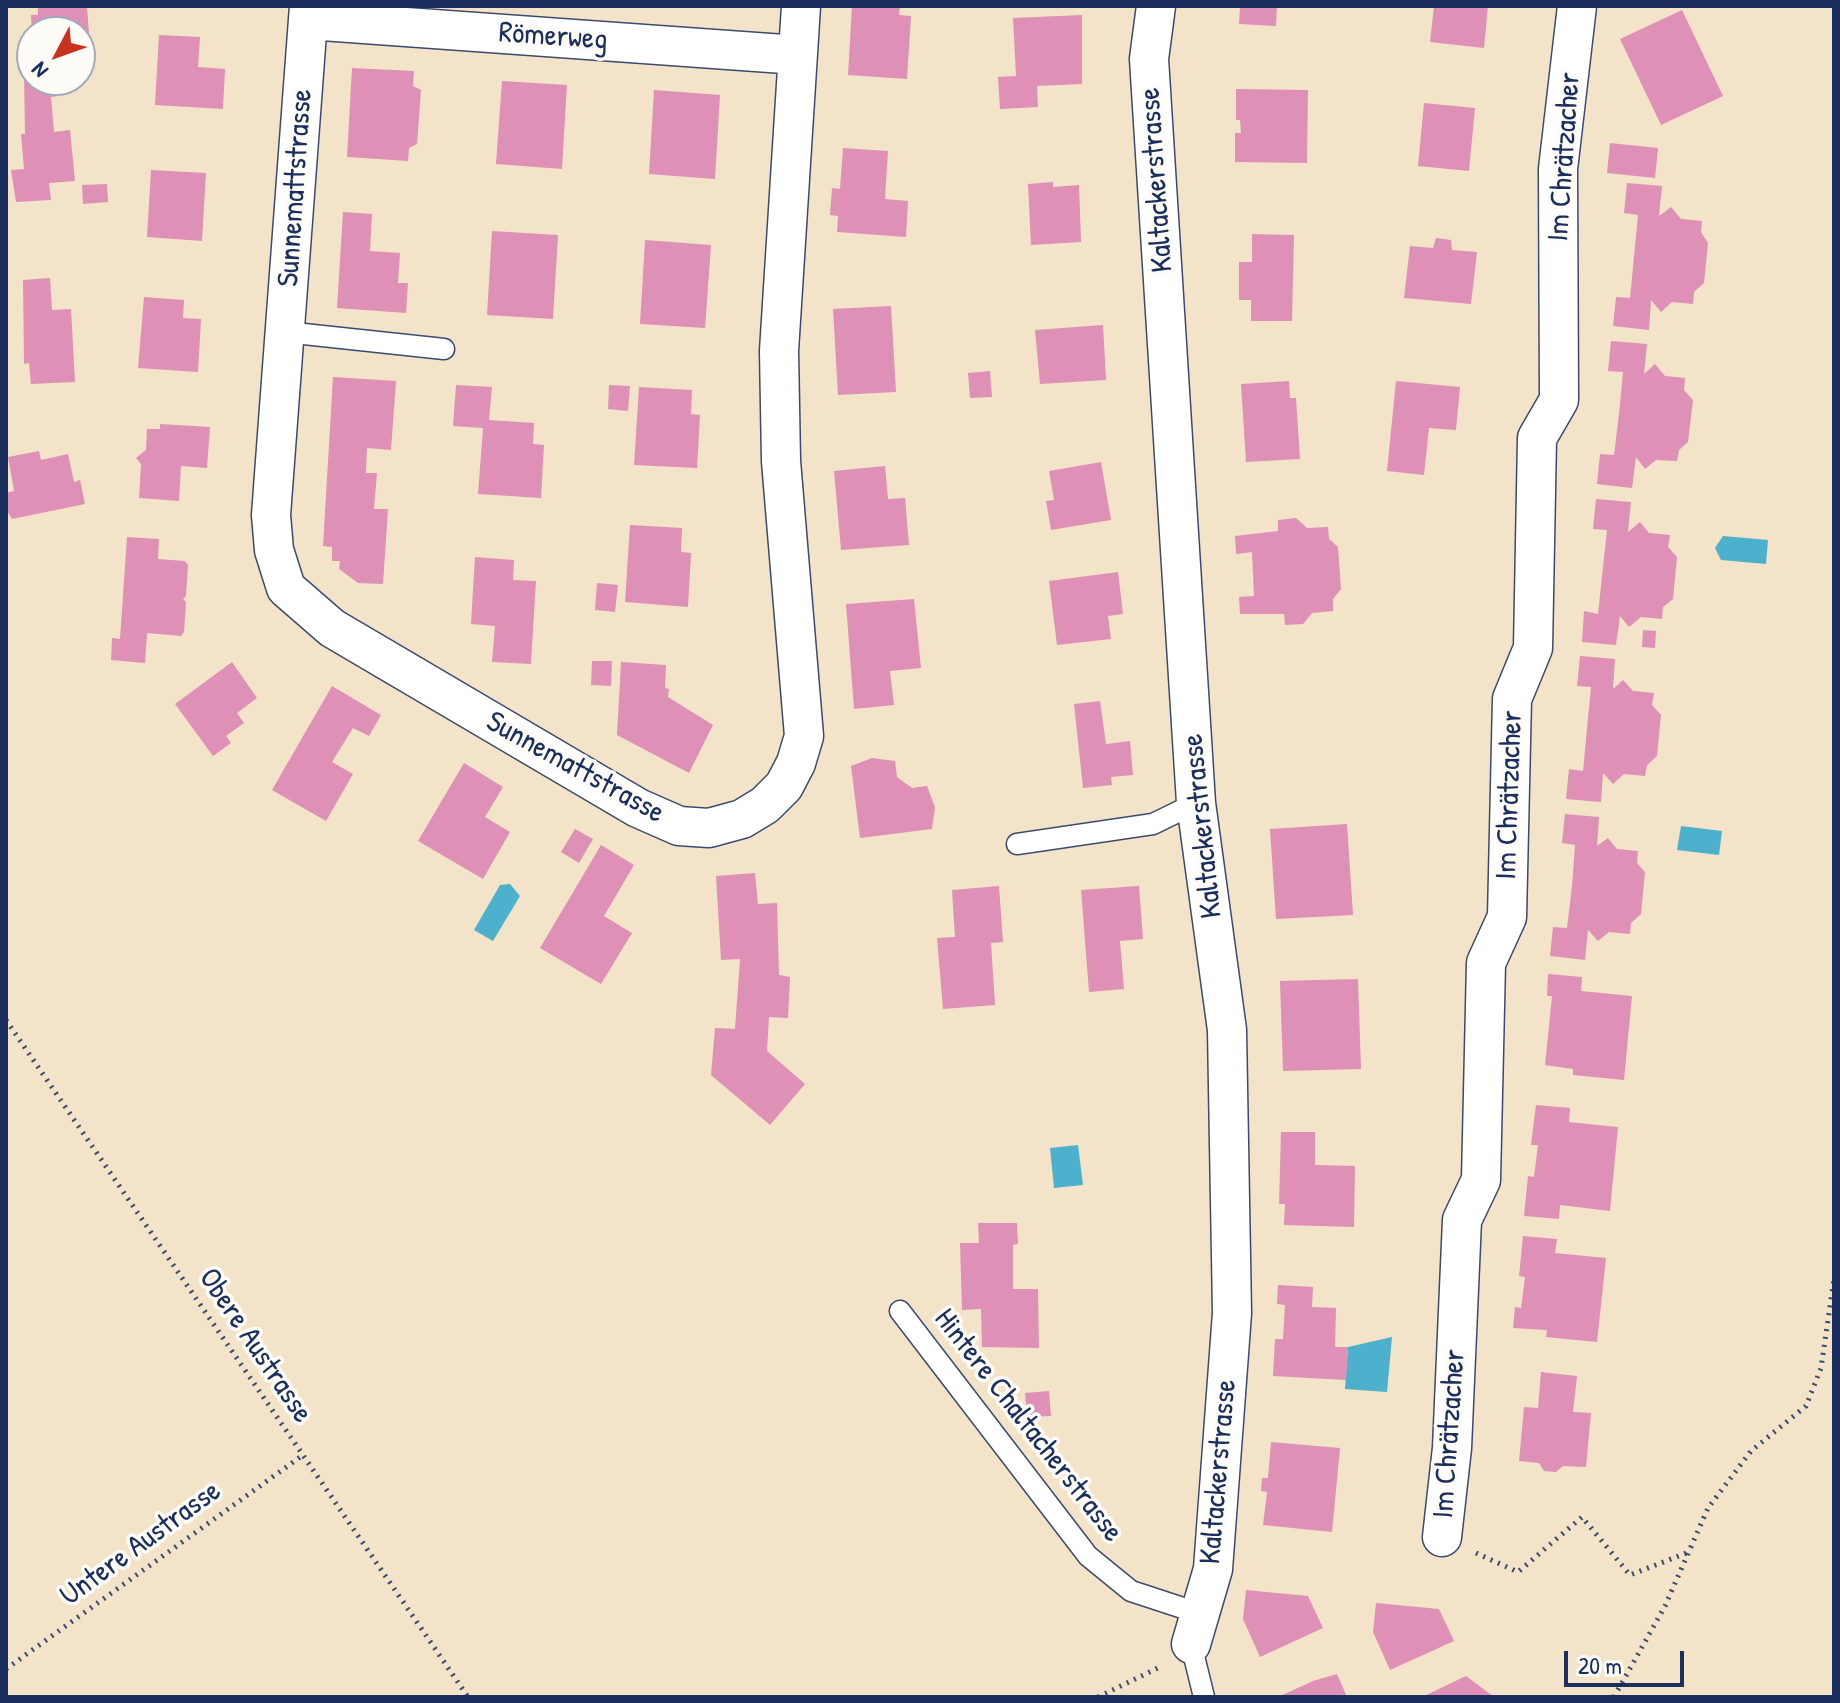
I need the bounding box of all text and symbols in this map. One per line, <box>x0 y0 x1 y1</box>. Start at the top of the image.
street label: Römerweg <box>497 15 609 59</box>
north arrow <box>16 16 96 96</box>
text: N <box>24 56 55 85</box>
street label: Im Chrätzacher <box>1541 71 1589 243</box>
street label: Kaltackerstrasse <box>1133 86 1181 274</box>
street label: Sunnemattstrasse <box>271 88 321 288</box>
street label: Sunnemattstrasse <box>480 704 670 832</box>
street label: Im Chrätzacher <box>1489 710 1531 880</box>
street label: Kaltackerstrasse <box>1175 732 1231 920</box>
street label: Obere Austrasse <box>190 1262 320 1430</box>
street label: Hintere Chaltacherstrasse <box>926 1302 1130 1550</box>
street label: Im Chrätzacher <box>1426 1348 1474 1520</box>
street label: Kaltackerstrasse <box>1193 1378 1245 1566</box>
street label: Untere Austrasse <box>54 1474 228 1614</box>
scale bar <box>1568 1635 1688 1685</box>
text: 20 m <box>1578 1649 1622 1681</box>

